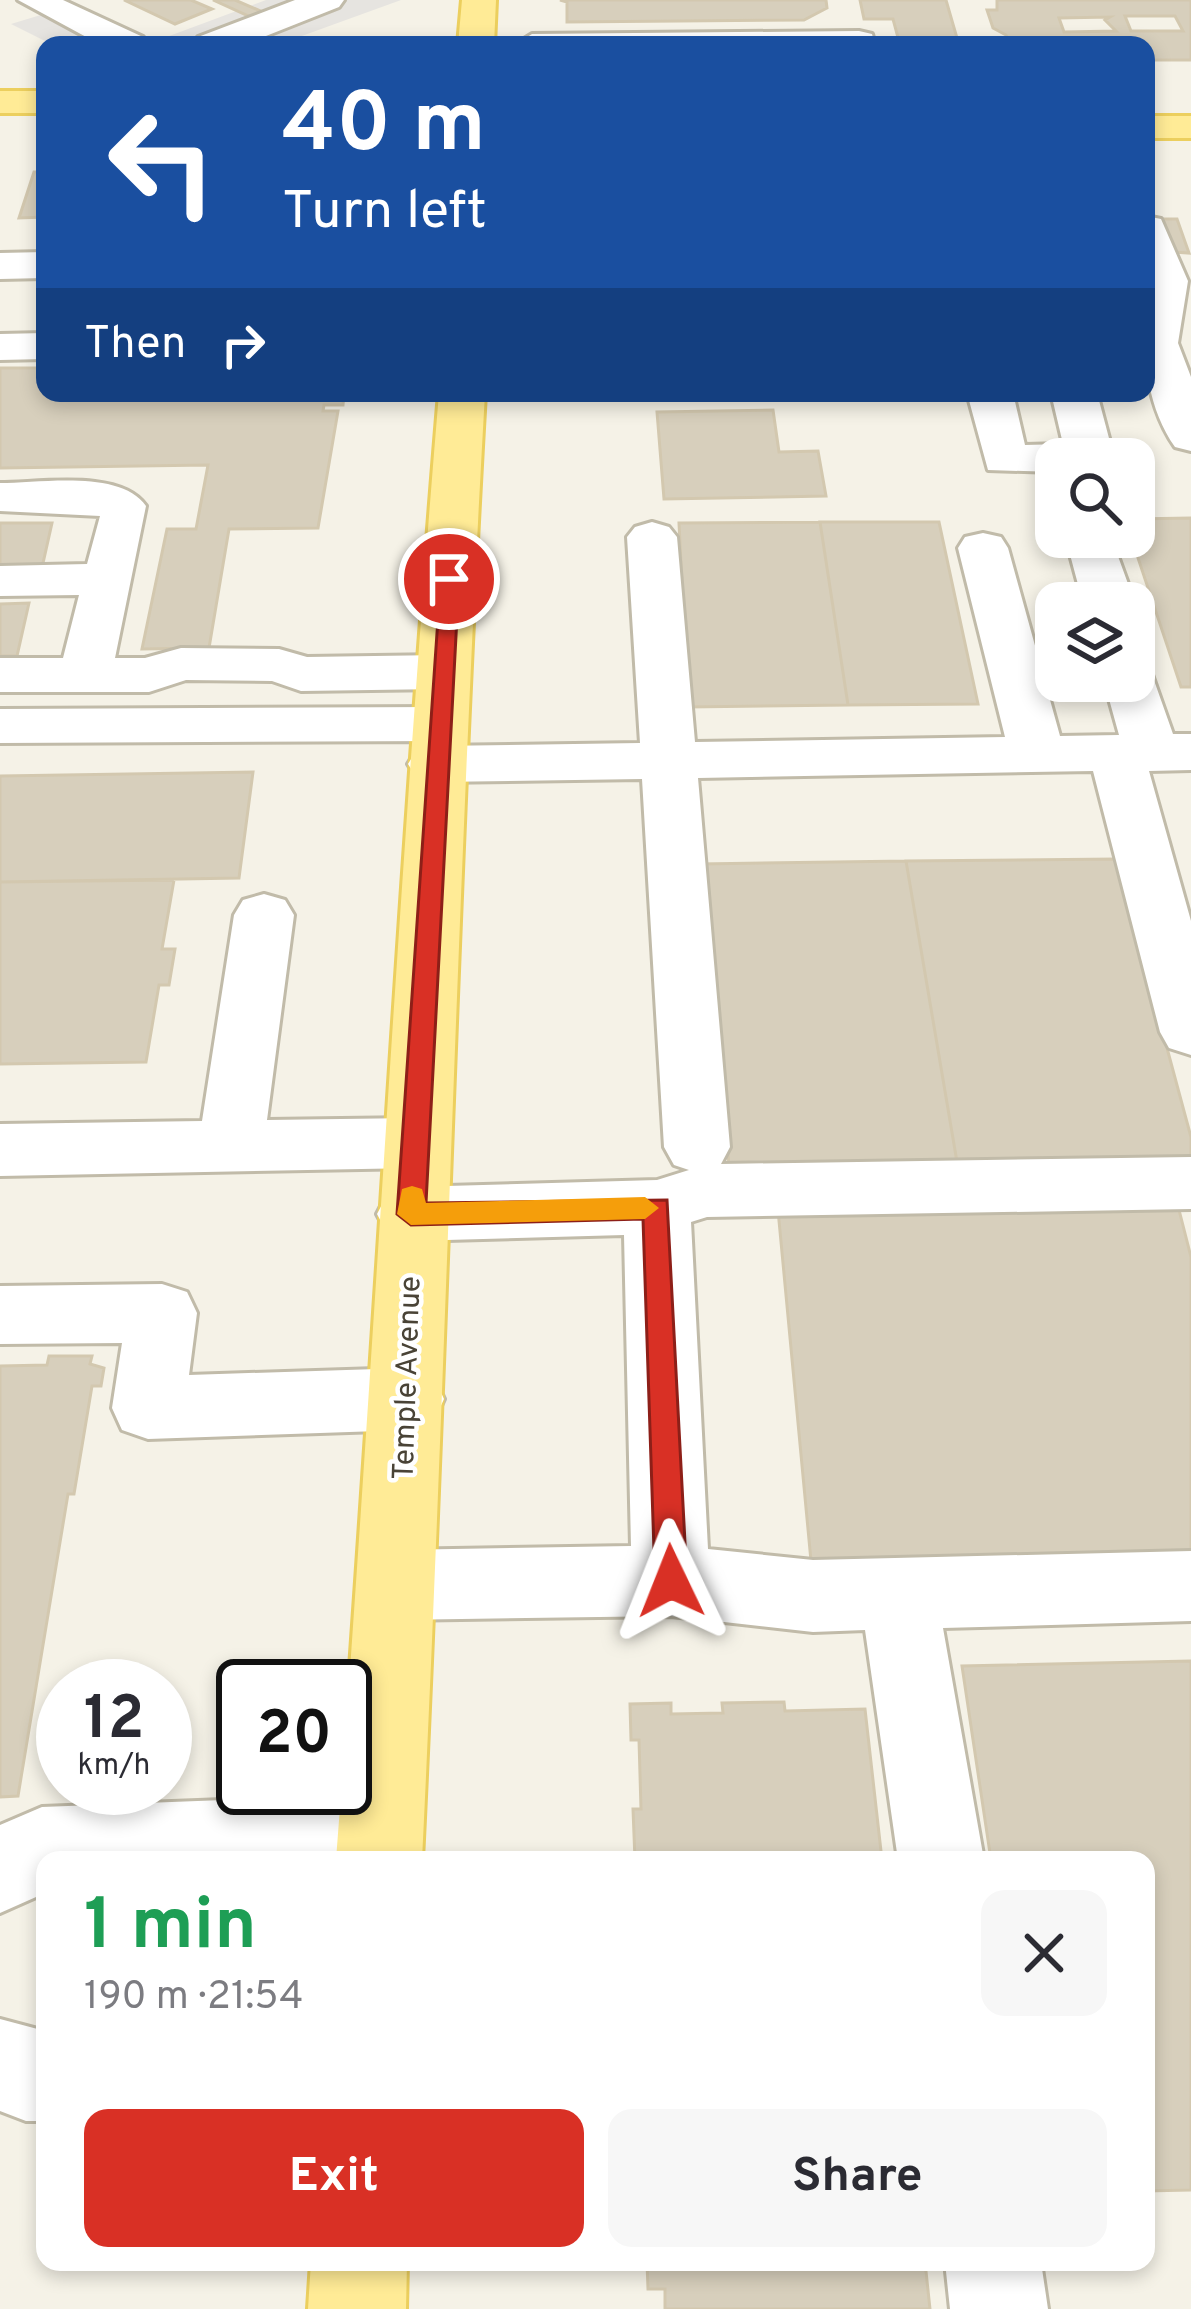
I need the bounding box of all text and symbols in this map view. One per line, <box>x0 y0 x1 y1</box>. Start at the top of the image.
text: 40 m <box>282 75 486 181</box>
icon: left <box>84 84 240 240</box>
text: Turn left <box>282 179 487 248</box>
icon: right <box>210 312 276 378</box>
text: Then <box>84 317 186 374</box>
map controls <box>1035 438 1155 702</box>
button: search <box>1035 438 1155 558</box>
pin <box>398 528 500 630</box>
icon: arrive <box>416 546 482 612</box>
button: layers <box>1035 582 1155 702</box>
street label: Temple Avenue <box>386 1275 431 1481</box>
position arrow <box>608 1518 734 1644</box>
speed limit sign: 20 <box>216 1659 372 1815</box>
text: 12 <box>84 1684 144 1760</box>
text: km/h <box>78 1748 150 1785</box>
text: 1 min <box>84 1883 257 1975</box>
button: close <box>981 1890 1107 2016</box>
text: 190 m · 21:54 <box>84 1974 304 2023</box>
button: Exit <box>84 2109 584 2247</box>
button: Share <box>608 2109 1107 2247</box>

